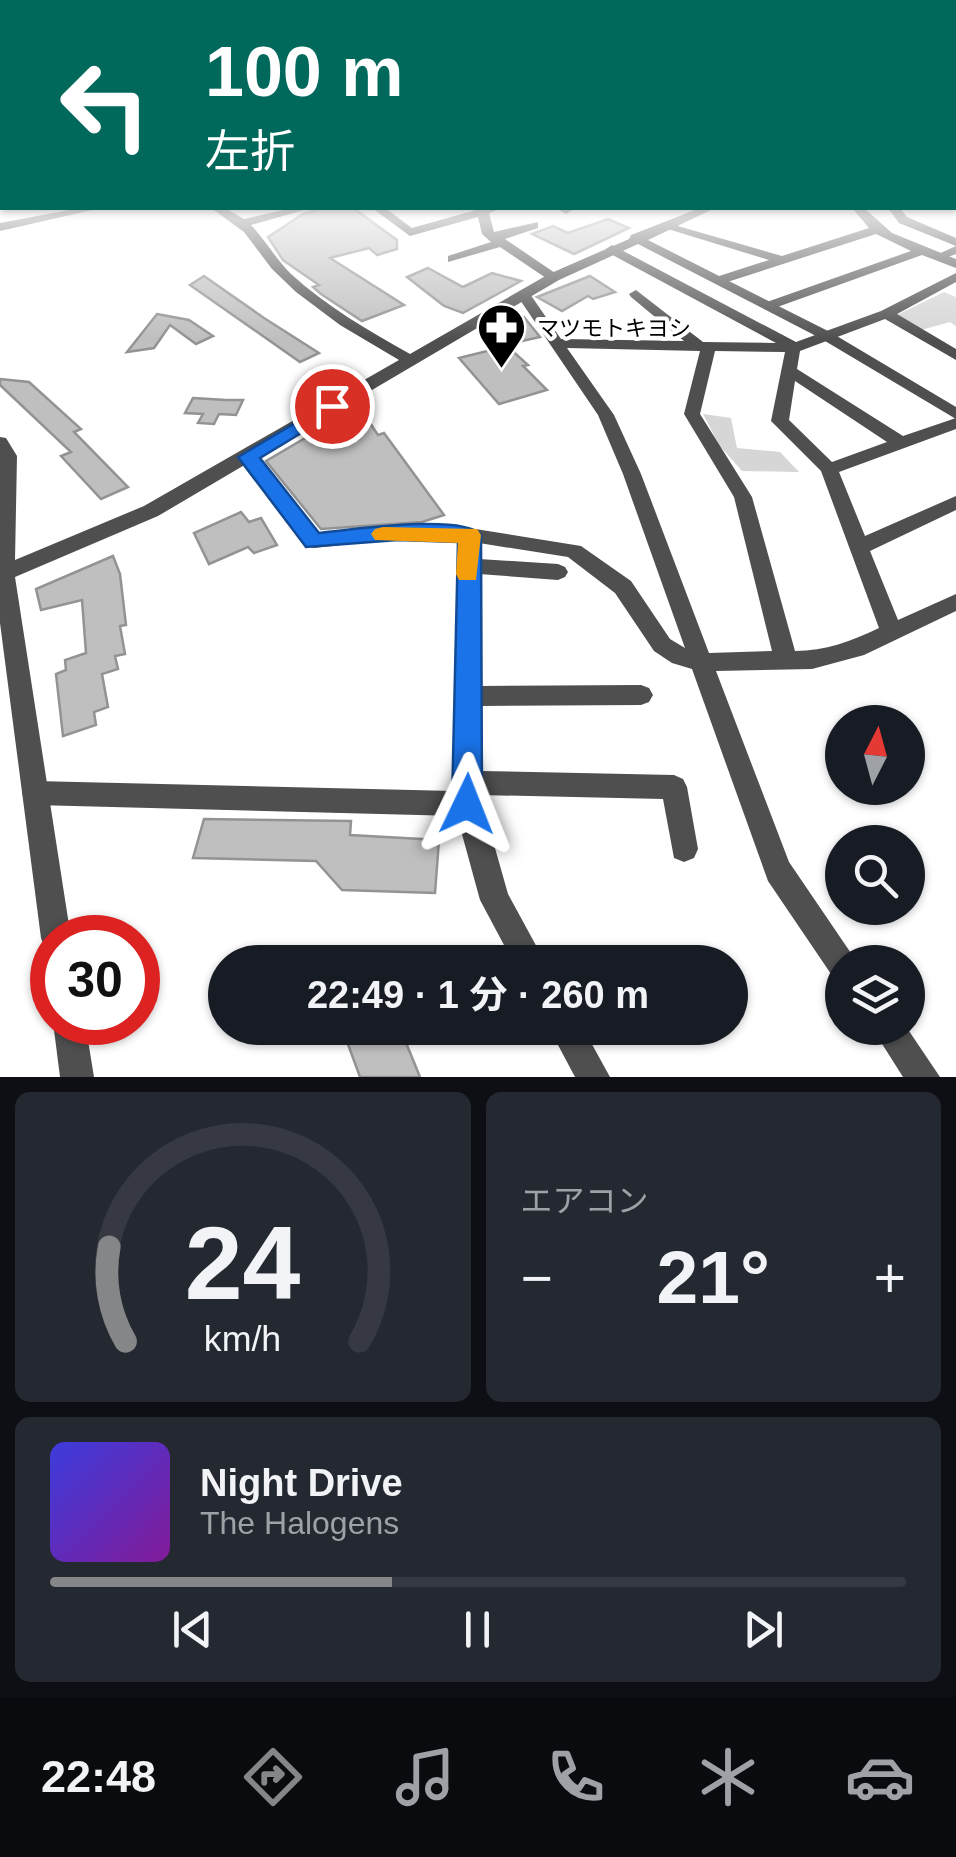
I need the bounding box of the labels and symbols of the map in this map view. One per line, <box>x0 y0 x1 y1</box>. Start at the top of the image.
pharmacy icon: マツモトキヨシ <box>476 302 528 370</box>
place label: マツモトキヨシ <box>537 316 691 341</box>
pin <box>290 364 375 449</box>
north arrow <box>825 705 925 805</box>
position arrow <box>415 752 519 856</box>
speed limit sign: 30 <box>30 915 160 1045</box>

